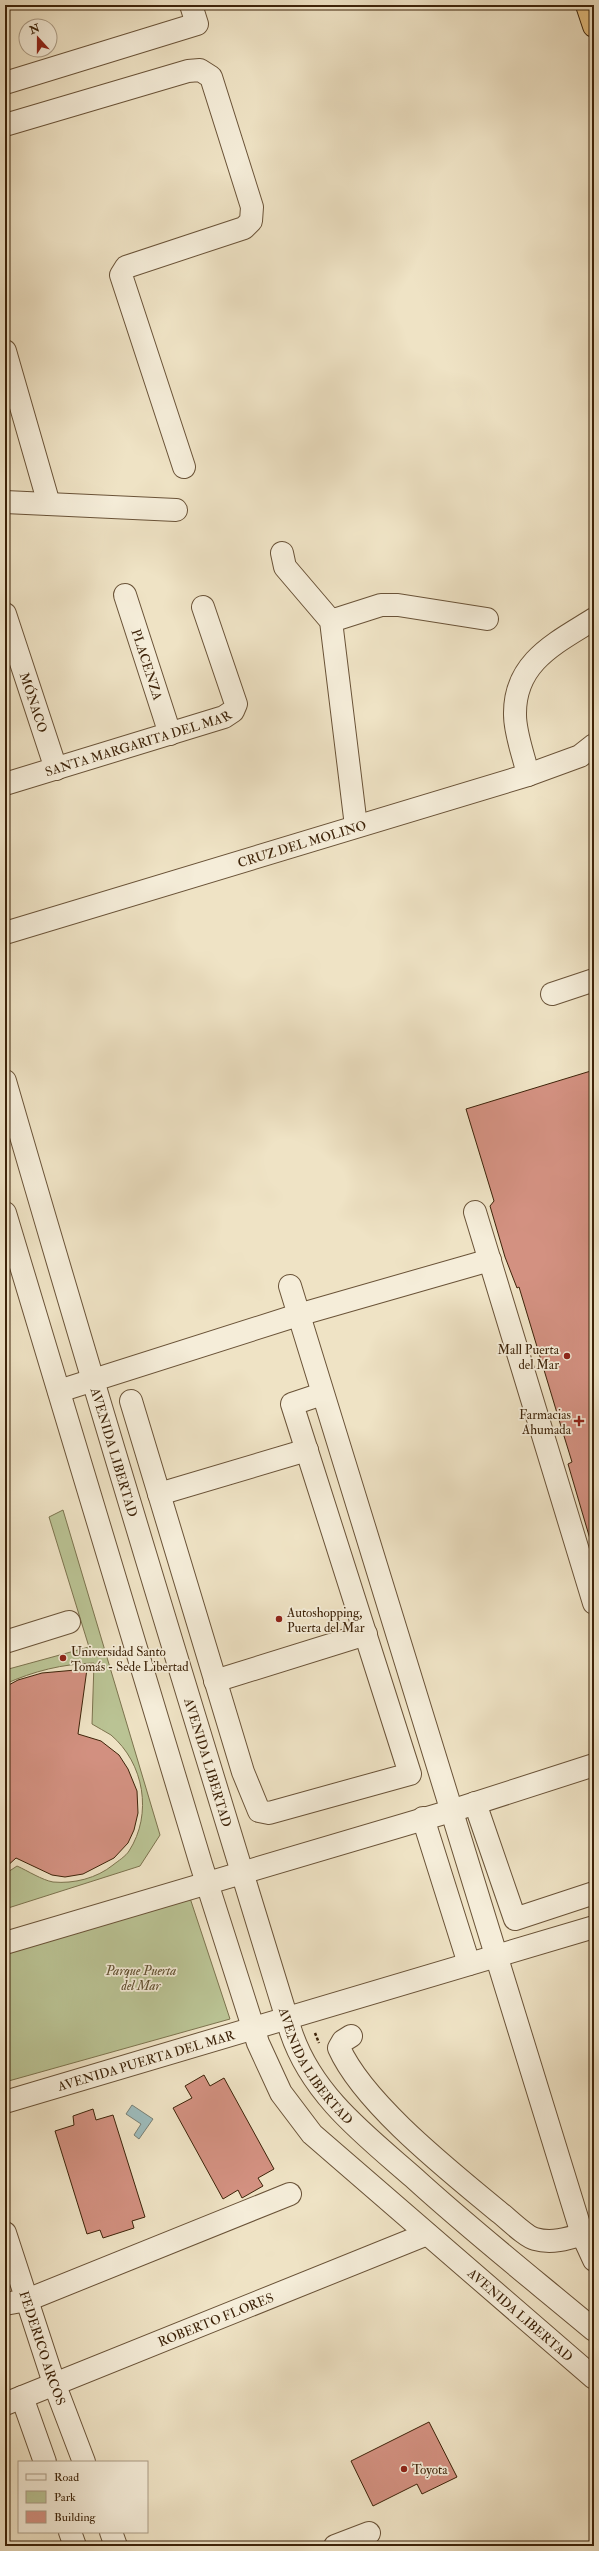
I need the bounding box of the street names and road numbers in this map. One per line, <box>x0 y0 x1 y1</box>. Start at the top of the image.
street label: PLACENZA <box>128 627 166 703</box>
street label: MÓNACO <box>16 670 50 735</box>
street label: SANTA MARGARITA DEL MAR <box>43 707 235 780</box>
street label: CRUZ DEL MOLINO <box>236 817 368 871</box>
street label: AVENIDA LIBERTAD <box>86 1385 140 1519</box>
street label: AVENIDA LIBERTAD <box>180 1695 235 1829</box>
street label: AVENIDA LIBERTAD <box>275 2005 356 2128</box>
street label: AVENIDA PUERTA DEL MAR <box>55 2027 237 2095</box>
street label: AVENIDA LIBERTAD <box>463 2265 576 2365</box>
street label: FEDERICO ARCOS <box>15 2289 69 2408</box>
street label: ROBERTO FLORES <box>156 2290 276 2351</box>

